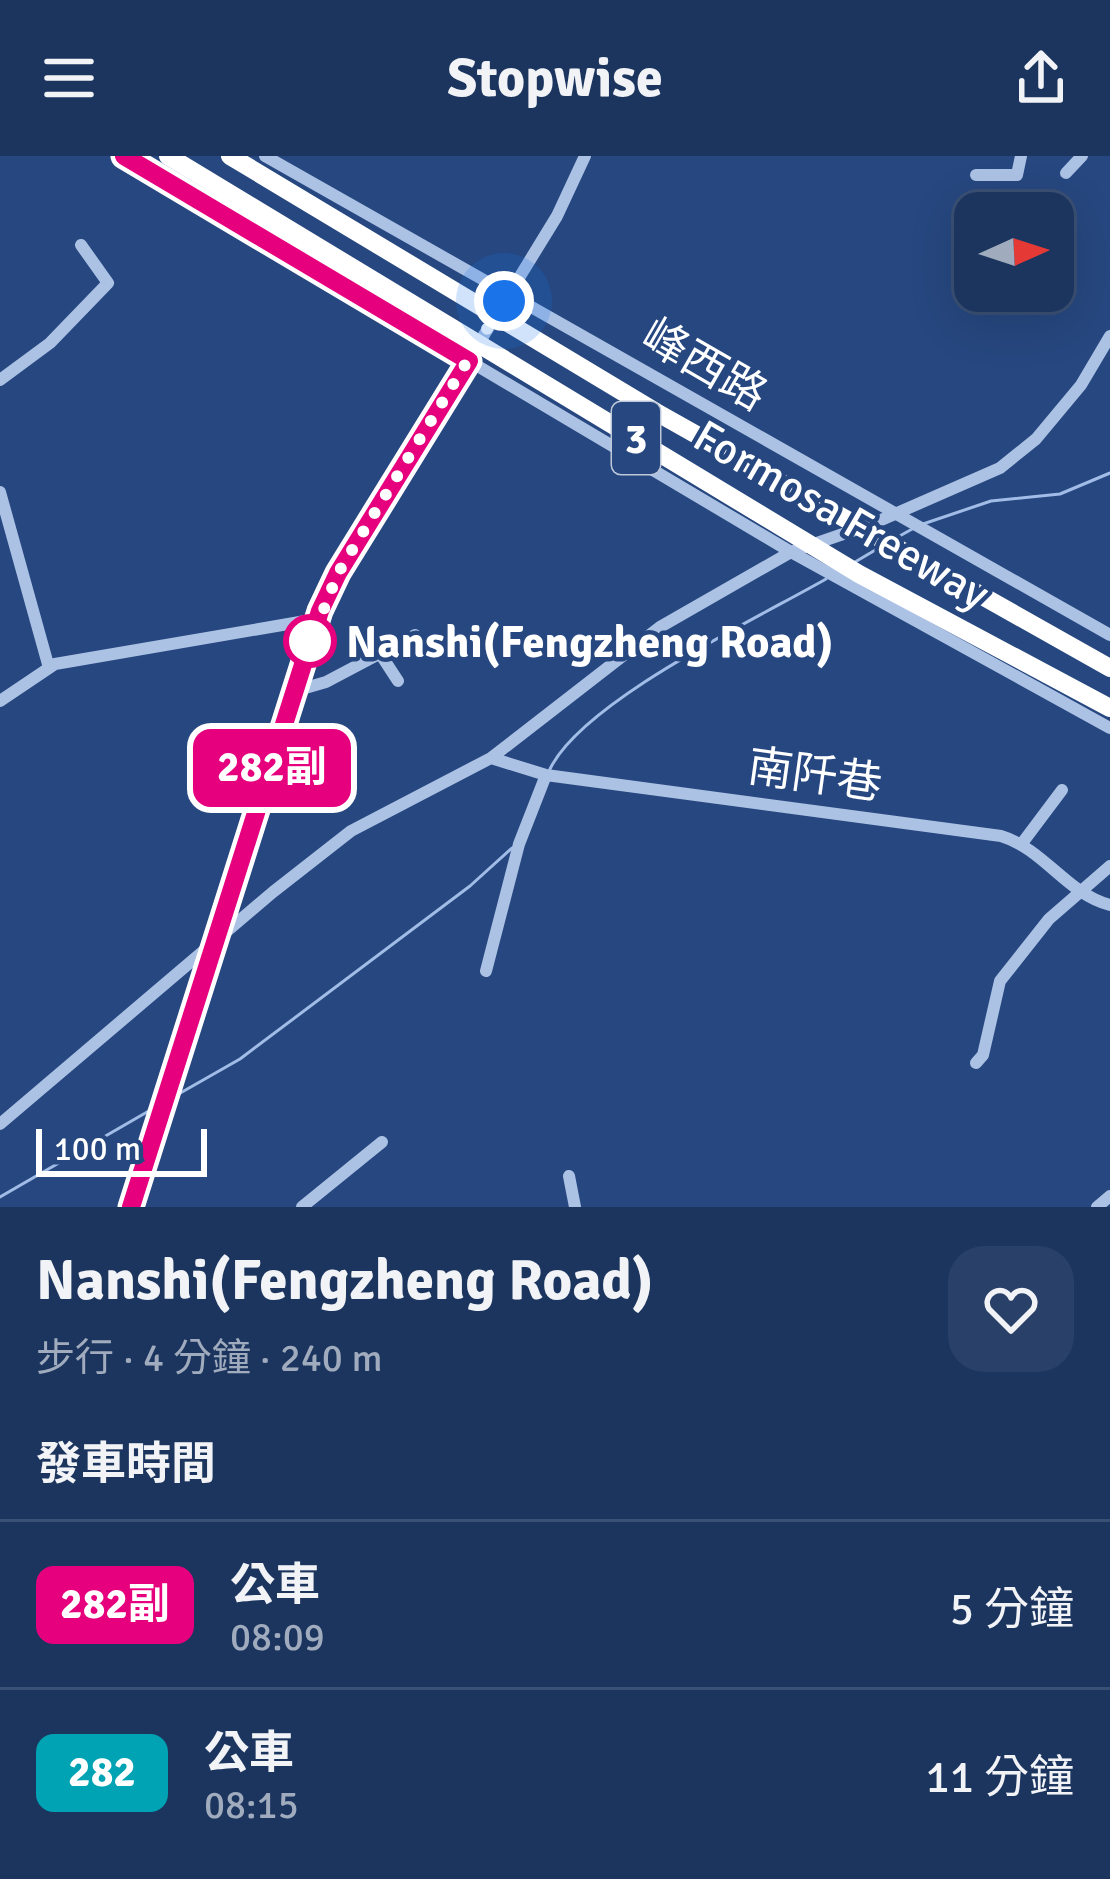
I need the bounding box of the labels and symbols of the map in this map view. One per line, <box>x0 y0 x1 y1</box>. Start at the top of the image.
north arrow <box>954 192 1074 312</box>
your location <box>474 271 534 331</box>
street label: 峰西路 <box>632 308 776 423</box>
road number: 3 <box>612 402 660 474</box>
street label: Formosa Freeway <box>684 409 999 622</box>
place label: Nanshi(Fengzheng Road) <box>346 615 833 670</box>
marker: Nanshi(Fengzheng Road) <box>285 616 335 666</box>
line badge: 282副 <box>188 729 356 807</box>
street label: 南阡巷 <box>744 739 885 812</box>
scale bar <box>36 1123 207 1176</box>

